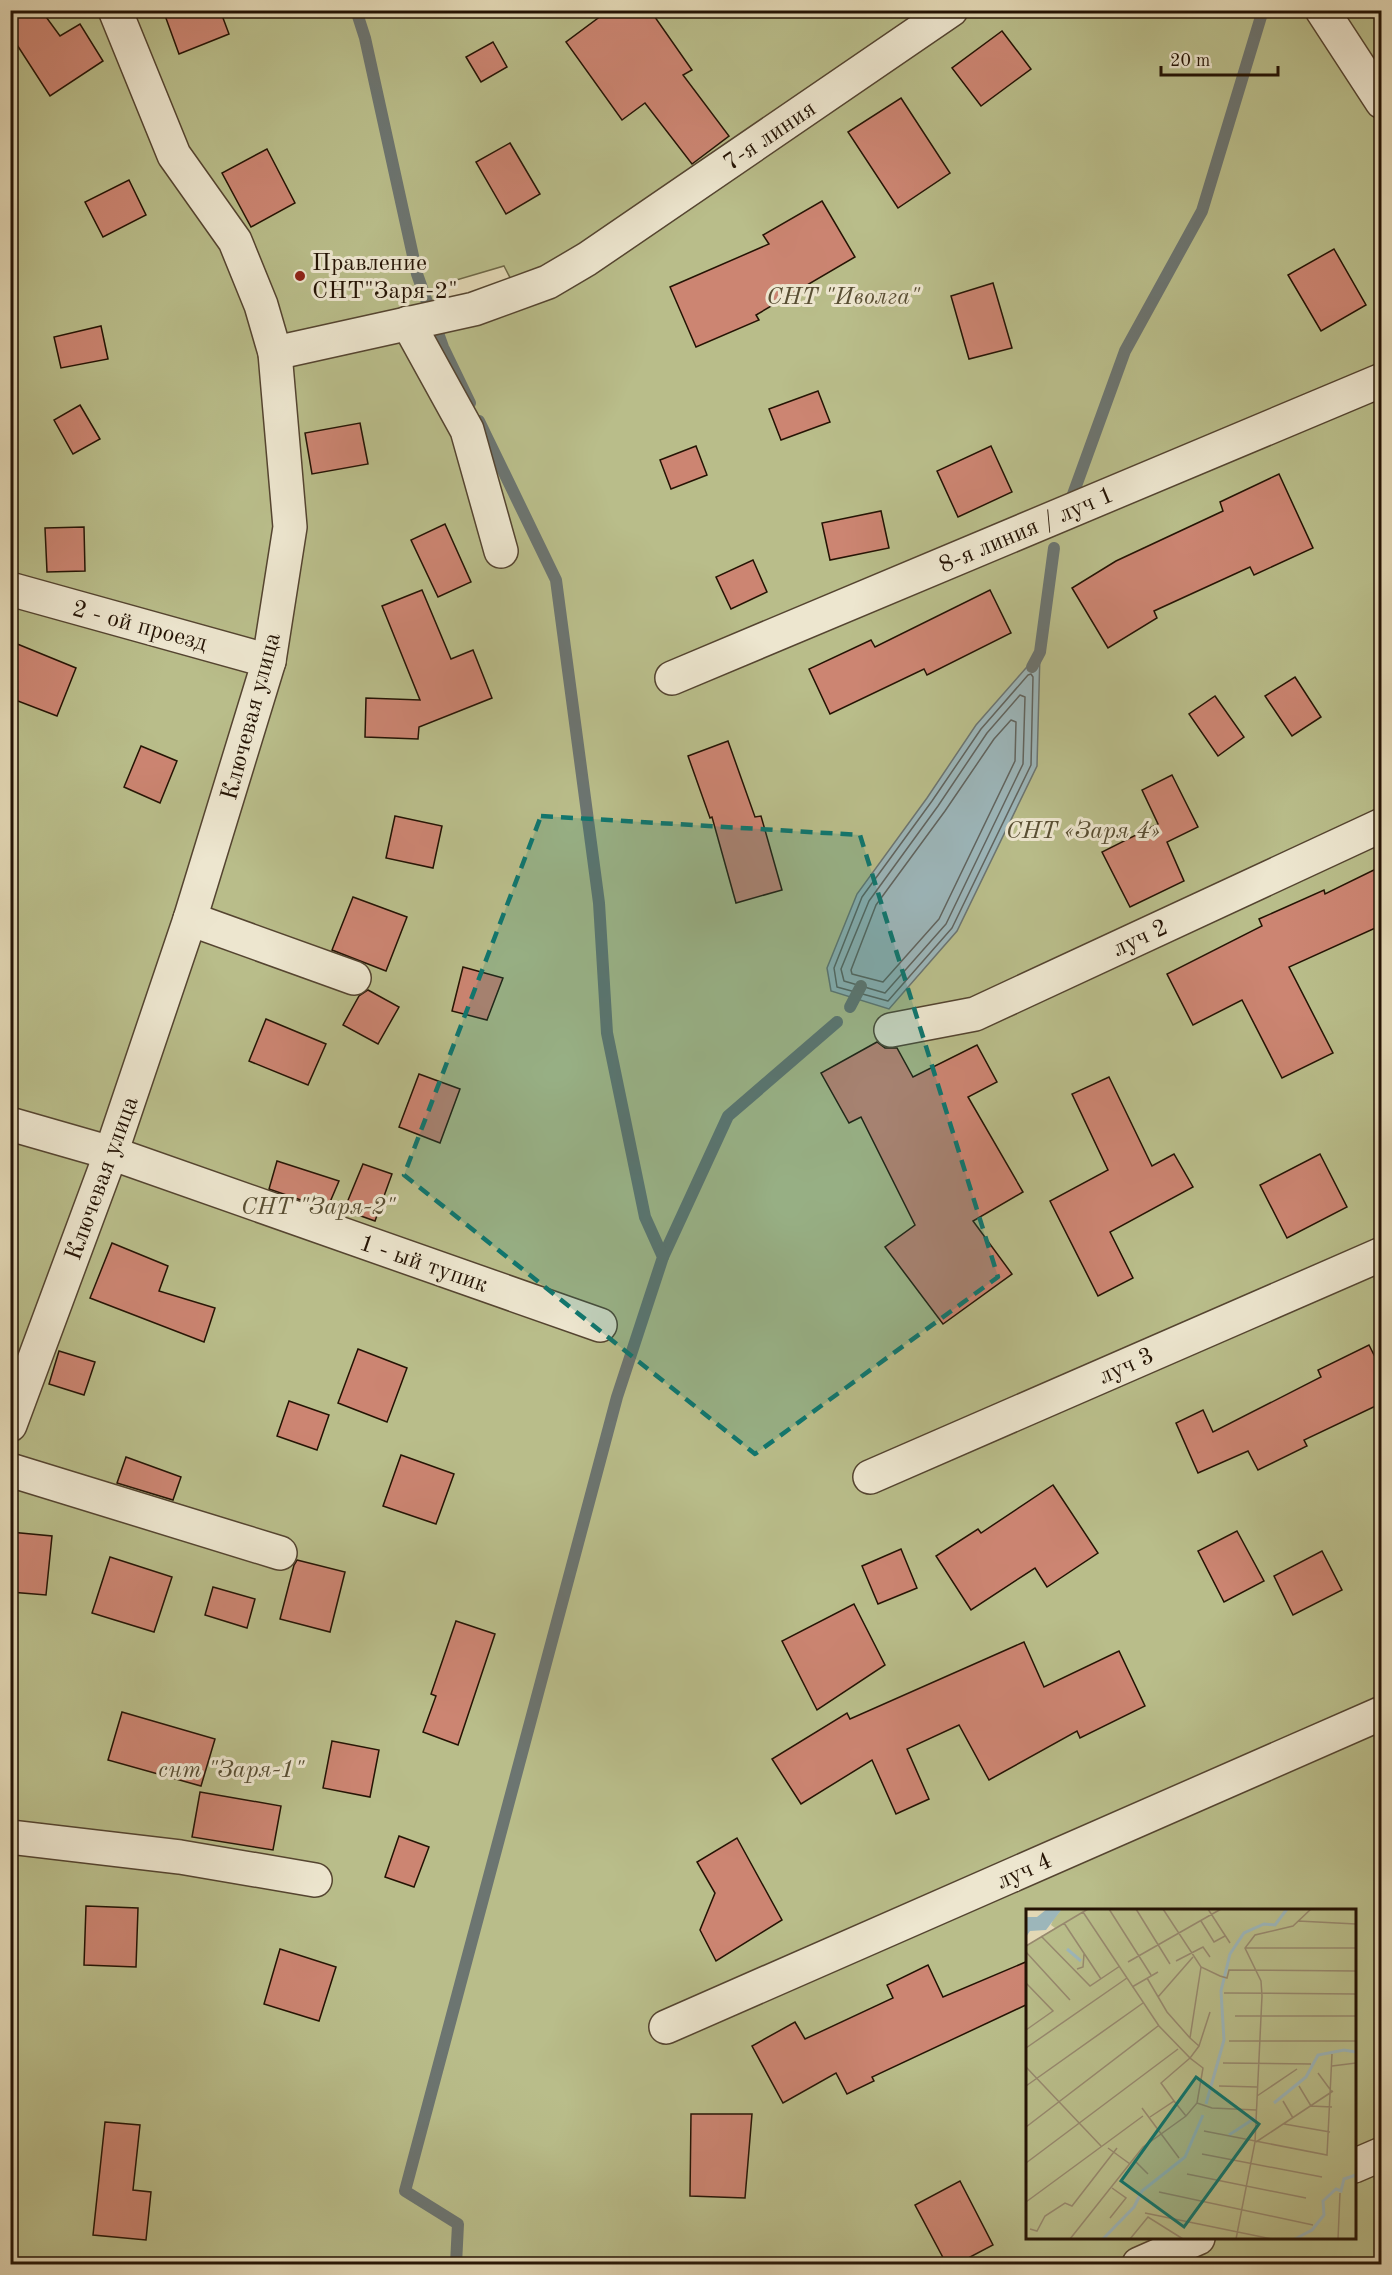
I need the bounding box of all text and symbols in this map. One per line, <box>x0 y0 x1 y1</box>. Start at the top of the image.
scale bar <box>1161 39 1278 77</box>
text: 20 m <box>1170 52 1210 70</box>
street label: 7-я линия <box>720 97 821 176</box>
place label: Правление СНТ"Заря-2" <box>312 252 458 304</box>
marker: Правление СНТ"Заря-2" <box>293 269 307 283</box>
park label: СНТ "Иволга" <box>766 286 921 310</box>
street label: 8-я линия / луч 1 <box>936 483 1118 578</box>
street label: 2 - ой проезд <box>69 597 210 657</box>
street label: Ключевая улица <box>218 630 286 803</box>
park label: СНТ «Заря 4» <box>1006 819 1160 844</box>
street label: луч 2 <box>1110 916 1172 962</box>
street label: Ключевая улица <box>62 1093 144 1264</box>
park label: СНТ "Заря-2" <box>241 1195 397 1220</box>
street label: 1 - ый тупик <box>356 1232 491 1298</box>
street label: луч 3 <box>1096 1344 1158 1389</box>
park label: снт "Заря-1" <box>158 1758 305 1783</box>
street label: луч 4 <box>994 1849 1056 1894</box>
inset map <box>1026 1909 1356 2239</box>

